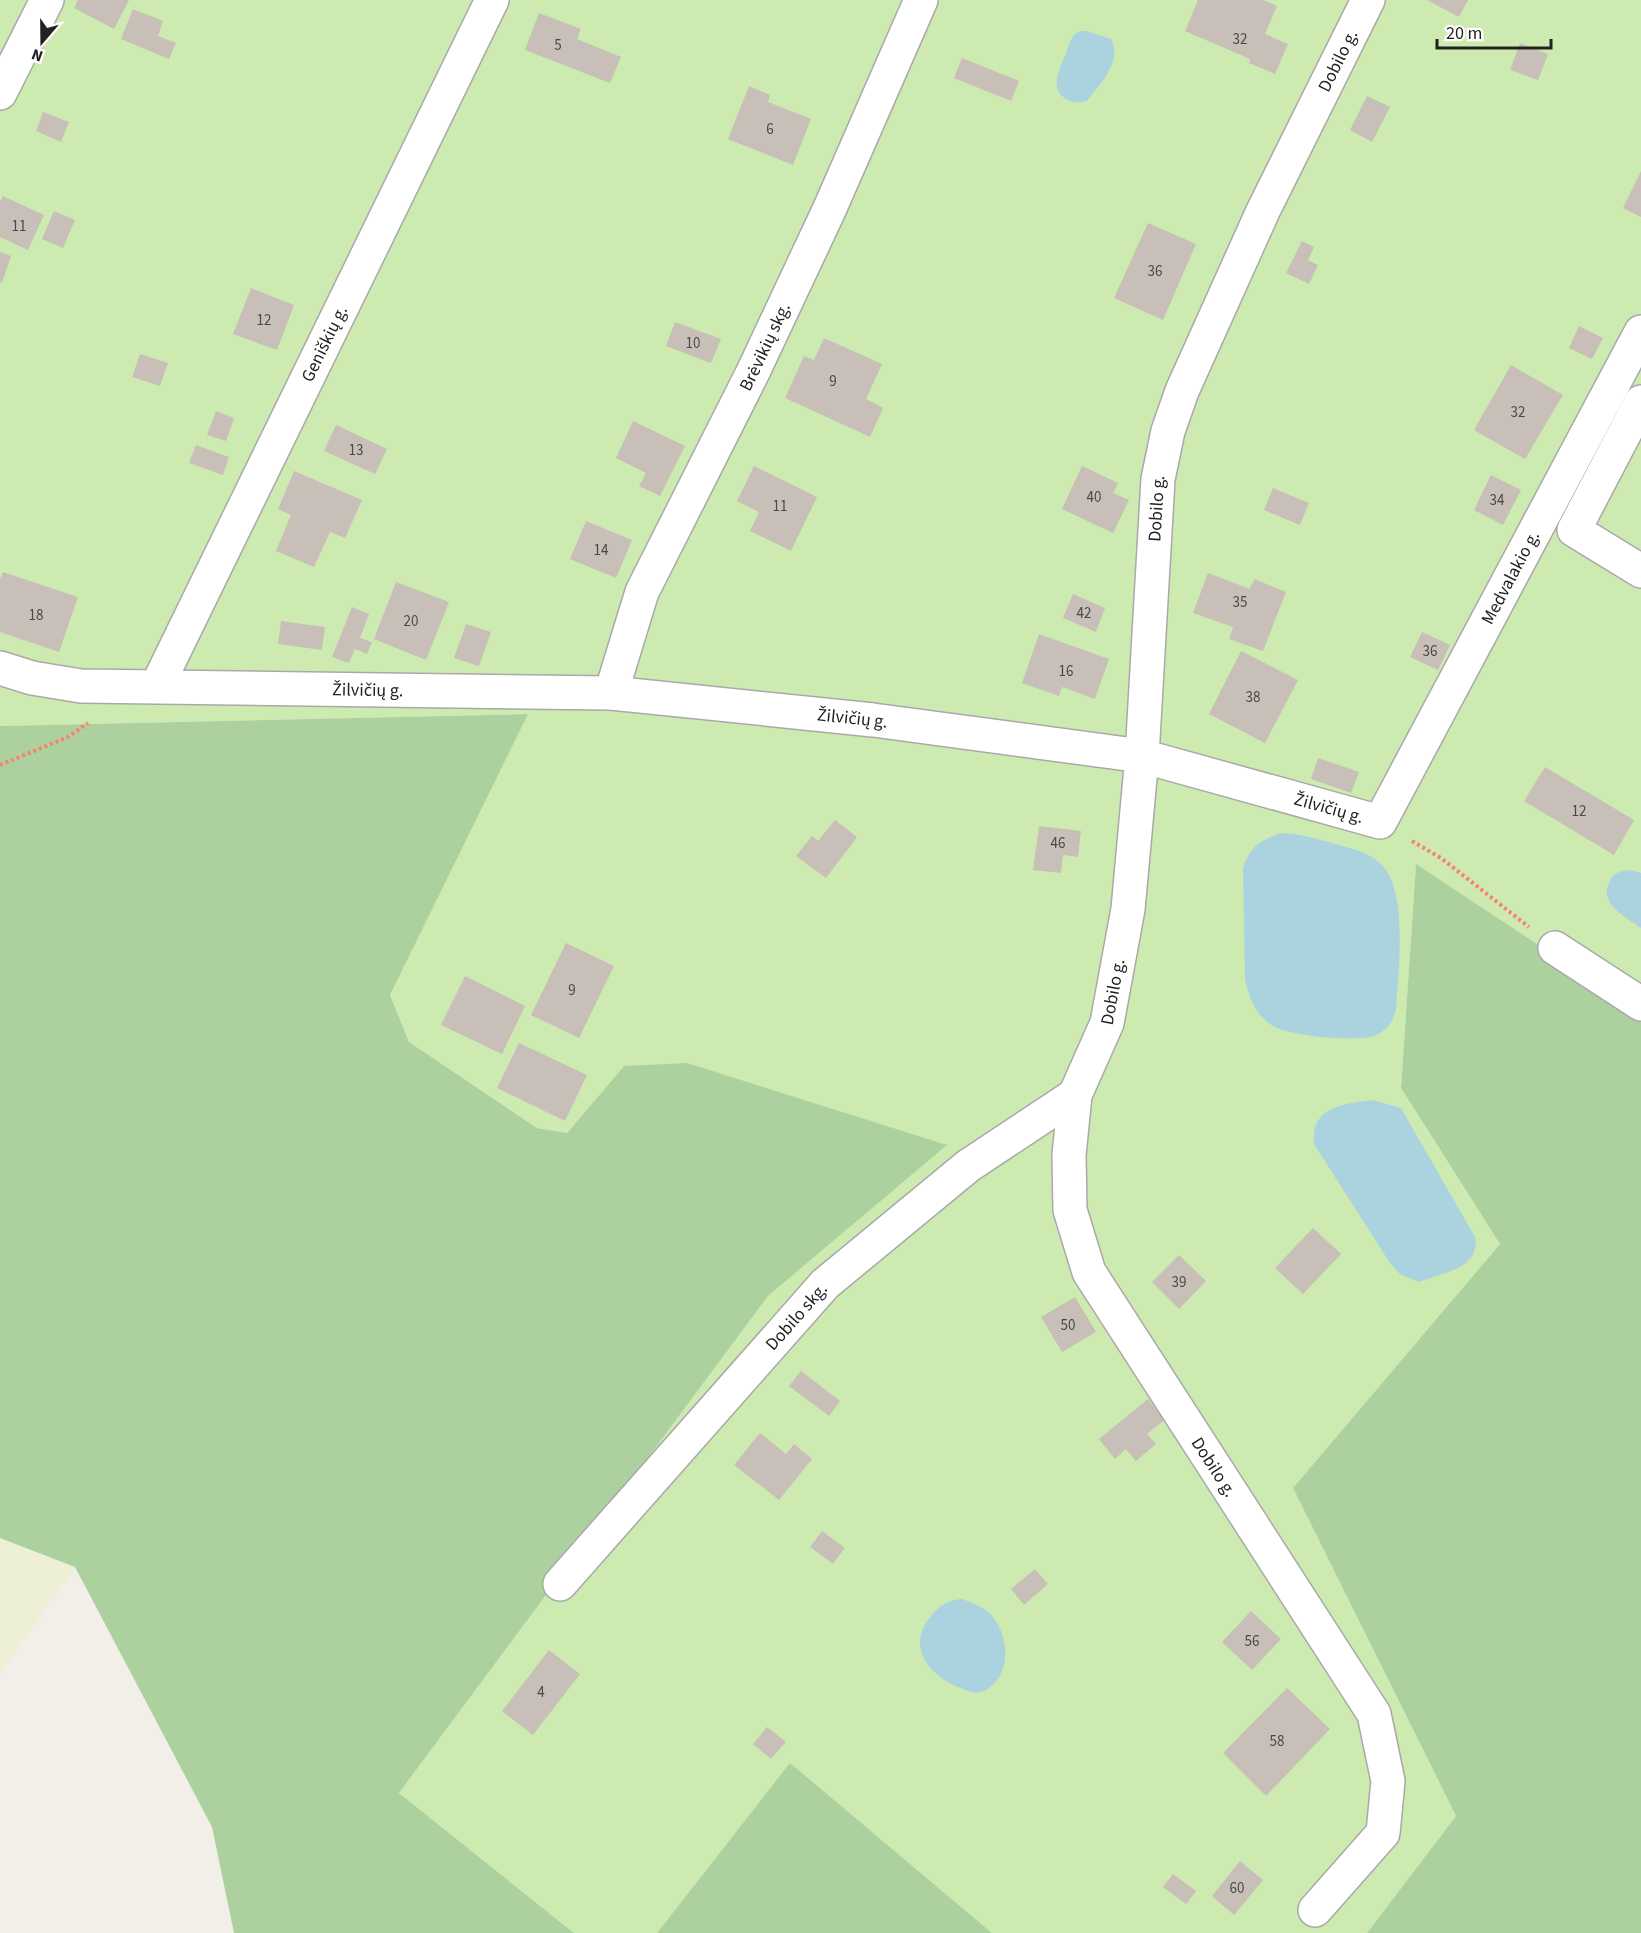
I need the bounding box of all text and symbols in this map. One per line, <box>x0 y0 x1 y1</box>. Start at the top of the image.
north arrow <box>12 12 72 72</box>
scale bar <box>1437 12 1551 50</box>
text: 20 m <box>1446 21 1482 46</box>
street label: Dobilo g. <box>1312 25 1364 96</box>
house number: 32 <box>1233 29 1247 50</box>
house number: 5 <box>554 35 562 56</box>
text: N <box>28 43 46 67</box>
house number: 6 <box>766 119 774 140</box>
house number: 11 <box>12 216 26 237</box>
house number: 36 <box>1148 261 1162 282</box>
street label: Brėvikių skg. <box>733 299 797 395</box>
street label: Geniškių g. <box>295 301 354 386</box>
house number: 12 <box>257 310 271 331</box>
house number: 10 <box>686 333 700 354</box>
house number: 9 <box>829 371 837 392</box>
house number: 32 <box>1511 402 1525 423</box>
house number: 13 <box>349 440 363 461</box>
street label: Dobilo g. <box>1142 473 1172 542</box>
house number: 40 <box>1087 487 1101 508</box>
house number: 34 <box>1490 490 1505 511</box>
house number: 11 <box>773 496 787 517</box>
street label: Medvalakio g. <box>1475 526 1546 629</box>
house number: 14 <box>594 540 609 561</box>
house number: 35 <box>1233 592 1247 613</box>
house number: 42 <box>1077 603 1091 624</box>
house number: 18 <box>29 605 43 626</box>
house number: 20 <box>404 611 418 632</box>
house number: 36 <box>1423 641 1437 662</box>
house number: 16 <box>1059 661 1073 682</box>
street label: Žilvičių g. <box>332 677 404 703</box>
house number: 38 <box>1246 687 1260 708</box>
street label: Žilvičių g. <box>816 702 889 735</box>
street label: Žilvičių g. <box>1291 787 1366 830</box>
house number: 12 <box>1572 801 1586 822</box>
house number: 46 <box>1051 833 1065 854</box>
street label: Dobilo g. <box>1095 957 1132 1027</box>
house number: 9 <box>568 980 576 1001</box>
house number: 39 <box>1172 1272 1186 1293</box>
street label: Dobilo skg. <box>760 1277 834 1356</box>
house number: 50 <box>1061 1315 1075 1336</box>
street label: Dobilo g. <box>1185 1432 1242 1502</box>
house number: 56 <box>1245 1631 1259 1652</box>
house number: 4 <box>537 1682 545 1703</box>
house number: 58 <box>1270 1731 1284 1752</box>
house number: 60 <box>1230 1878 1244 1899</box>

